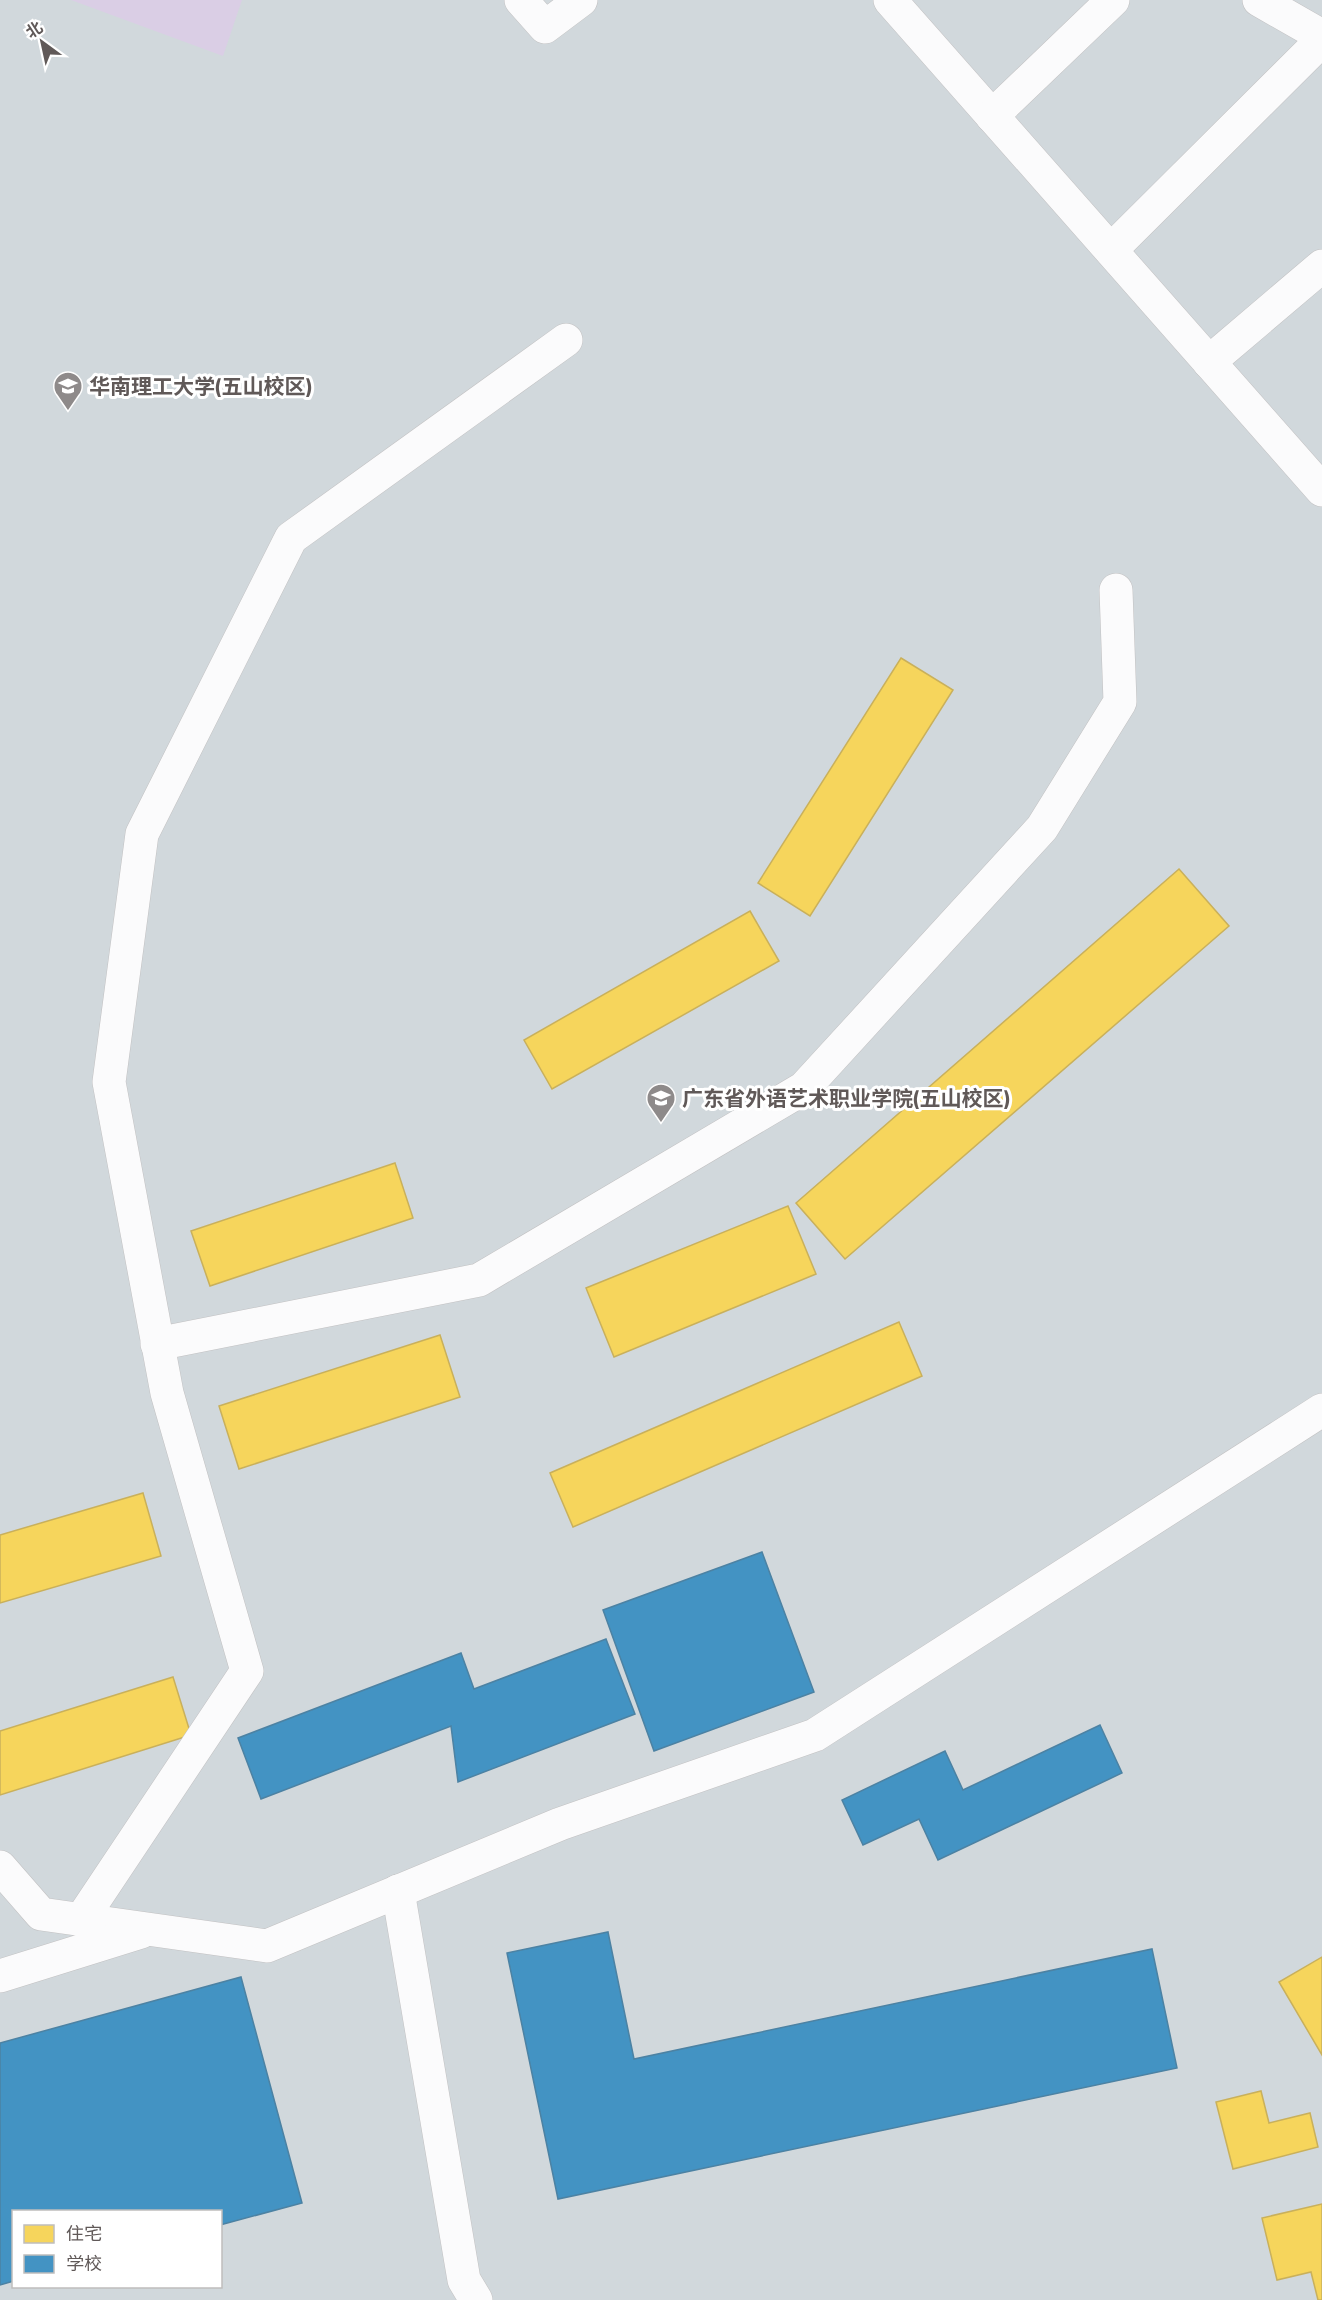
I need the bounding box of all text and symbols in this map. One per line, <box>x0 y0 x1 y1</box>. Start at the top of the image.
north arrow <box>12 12 72 72</box>
text: 北 <box>21 15 47 44</box>
school or university icon: 华南理工大学(五山校区) <box>52 370 84 412</box>
place label: 华南理工大学(五山校区) <box>89 370 312 402</box>
school or university icon: 广东省外语艺术职业学院(五山校区) <box>645 1082 677 1124</box>
place label: 广东省外语艺术职业学院(五山校区) <box>682 1082 1010 1114</box>
legend <box>12 2210 222 2288</box>
text: 住宅 <box>66 2220 102 2247</box>
text: 学校 <box>66 2250 102 2277</box>

